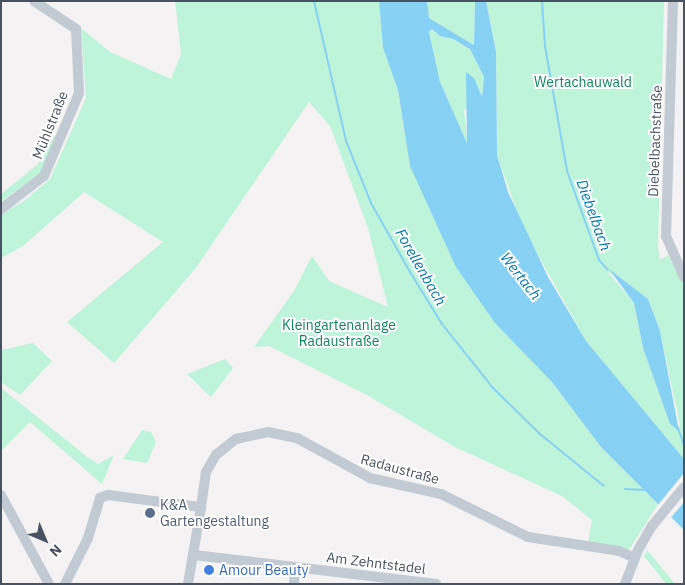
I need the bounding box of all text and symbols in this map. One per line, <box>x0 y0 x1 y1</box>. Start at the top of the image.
park label: Wertachauwald <box>534 74 632 90</box>
street label: Diebelbachstraße <box>645 85 665 197</box>
street label: Mühlstraße <box>29 89 71 161</box>
water label: Diebelbach <box>573 177 615 253</box>
water label: Forellenbach <box>392 225 450 309</box>
water label: Wertach <box>497 249 545 303</box>
park label: Kleingartenanlage Radaustraße <box>282 317 396 350</box>
street label: Radaustraße <box>359 450 441 488</box>
place label: K&A Gartengestaltung <box>160 497 269 530</box>
marker: K&A Gartengestaltung <box>144 507 156 519</box>
north arrow <box>20 515 70 565</box>
text: N <box>46 541 66 561</box>
street label: Am Zehntstadel <box>325 549 427 577</box>
place label: Amour Beauty <box>219 562 309 578</box>
marker: Amour Beauty <box>203 564 215 576</box>

